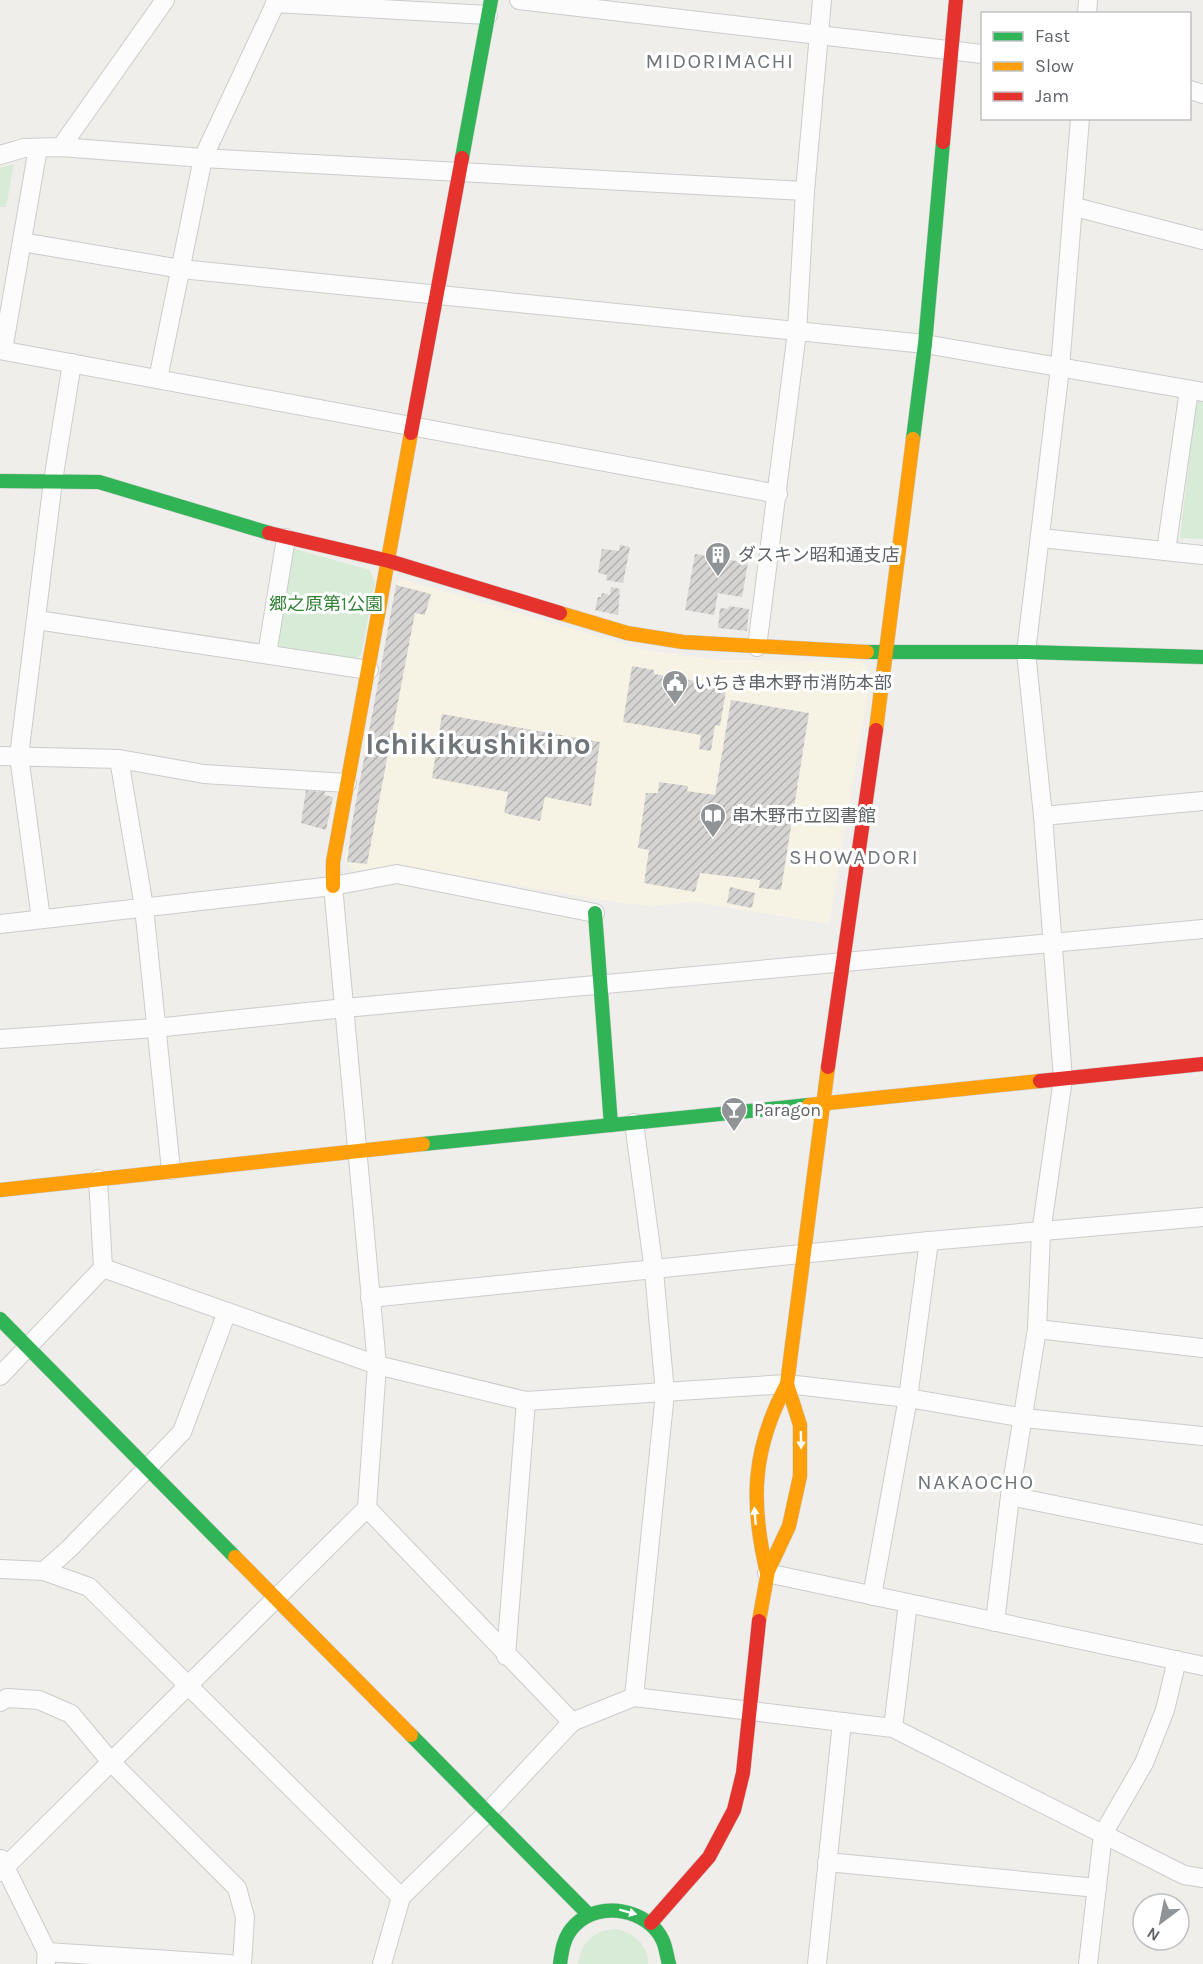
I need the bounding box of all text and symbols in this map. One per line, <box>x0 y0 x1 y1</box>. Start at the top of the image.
legend <box>981 12 1191 120</box>
text: Fast <box>1035 25 1070 47</box>
district label: MIDORIMACHI <box>646 49 794 73</box>
text: Slow <box>1035 55 1074 77</box>
text: Jam <box>1035 85 1069 107</box>
building icon: ダスキン昭和通支店 <box>703 540 733 578</box>
place label: ダスキン昭和通支店 <box>738 544 899 566</box>
park label: 郷之原第1公園 <box>269 593 383 615</box>
public building icon: いちき串木野市消防本部 <box>660 668 690 706</box>
place label: いちき串木野市消防本部 <box>694 672 892 694</box>
district label: Ichikikushikino <box>365 726 591 762</box>
library icon: 串木野市立図書館 <box>698 801 728 839</box>
place label: 串木野市立図書館 <box>732 805 876 827</box>
district label: SHOWADORI <box>789 845 919 869</box>
bar icon: Paragon <box>719 1095 749 1133</box>
place label: Paragon <box>754 1099 821 1121</box>
one-way arrow <box>797 1430 806 1449</box>
district label: NAKAOCHO <box>917 1470 1035 1494</box>
one-way arrow <box>750 1507 760 1526</box>
north arrow <box>1131 1892 1191 1952</box>
one-way arrow <box>619 1908 637 1917</box>
text: N <box>1143 1923 1163 1945</box>

